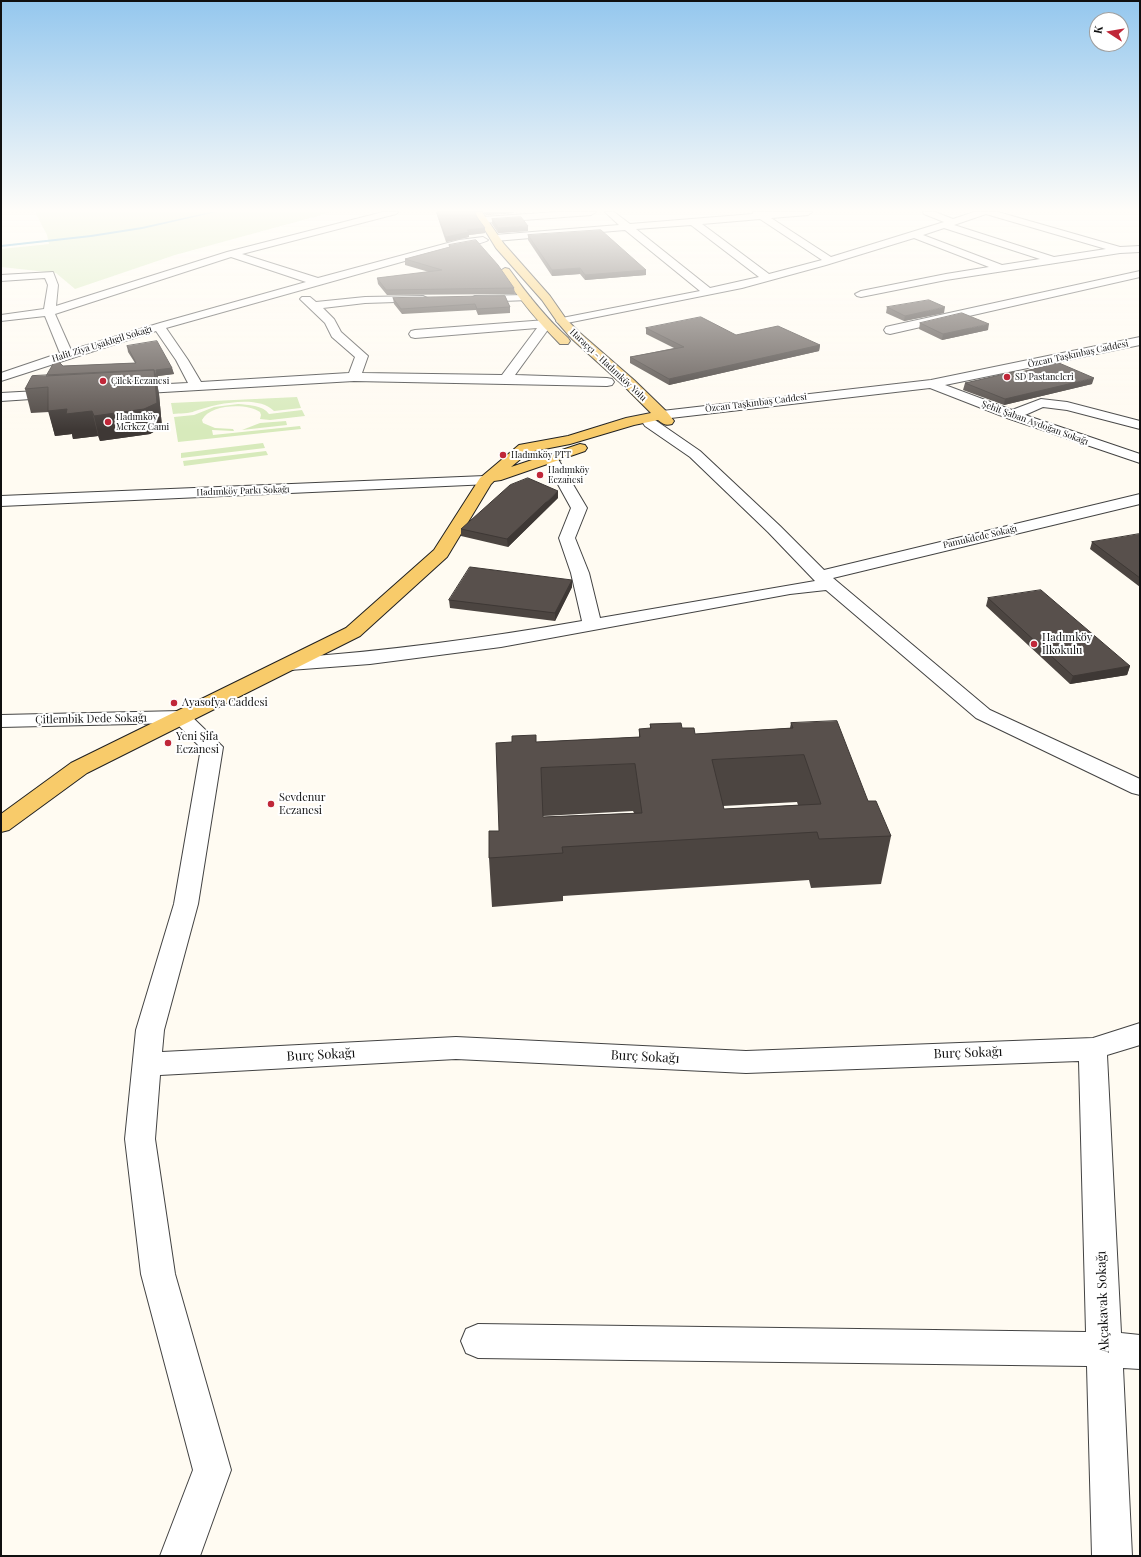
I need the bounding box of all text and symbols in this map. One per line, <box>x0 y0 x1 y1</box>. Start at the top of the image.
north arrow <box>1089 12 1129 52</box>
text: K <box>1090 24 1106 35</box>
street label: Halit Ziya Uşaklıgil Sokağı <box>51 324 153 364</box>
street label: Haraççı - Hadımköy Yolu <box>567 327 649 403</box>
street label: Özcan Taşkınbaş Caddesi <box>1027 338 1129 370</box>
marker: SD Pastaneleri <box>1002 372 1012 382</box>
place label: SD Pastaneleri <box>1015 372 1074 382</box>
marker: Çilek Eczanesi <box>98 376 108 386</box>
place label: Çilek Eczanesi <box>111 376 169 386</box>
street label: Özcan Taşkınbaş Caddesi <box>704 391 808 415</box>
street label: Şehit Şaban Aydoğan Sokağı <box>980 399 1090 447</box>
place label: Hadımköy Merkez Cami <box>116 412 169 433</box>
marker: Hadımköy Merkez Cami <box>103 417 113 427</box>
marker: Hadımköy PTT <box>498 450 508 460</box>
place label: Hadımköy PTT <box>511 450 571 460</box>
place label: Hadımköy Eczanesi <box>548 465 589 486</box>
marker: Hadımköy Eczanesi <box>535 470 545 480</box>
street label: Hadımköy Parkı Sokağı <box>196 484 290 498</box>
street label: Pamukdede Sokağı <box>942 523 1018 551</box>
place label: Hadımköy İlkokulu <box>1042 631 1092 657</box>
marker: Hadımköy İlkokulu <box>1029 639 1039 649</box>
place label: Ayasofya Caddesi <box>182 696 268 710</box>
marker: Ayasofya Caddesi <box>169 698 179 708</box>
street label: Çitlembik Dede Sokağı <box>35 711 147 727</box>
place label: Yeni Şifa Eczanesi <box>176 730 219 756</box>
marker: Yeni Şifa Eczanesi <box>163 738 173 748</box>
place label: Sevdenur Eczanesi <box>279 791 326 817</box>
marker: Sevdenur Eczanesi <box>266 799 276 809</box>
street label: Burç Sokağı <box>933 1044 1003 1062</box>
street label: Burç Sokağı <box>286 1045 356 1065</box>
street label: Burç Sokağı <box>610 1047 680 1067</box>
street label: Akçakavak Sokağı <box>1093 1251 1113 1353</box>

